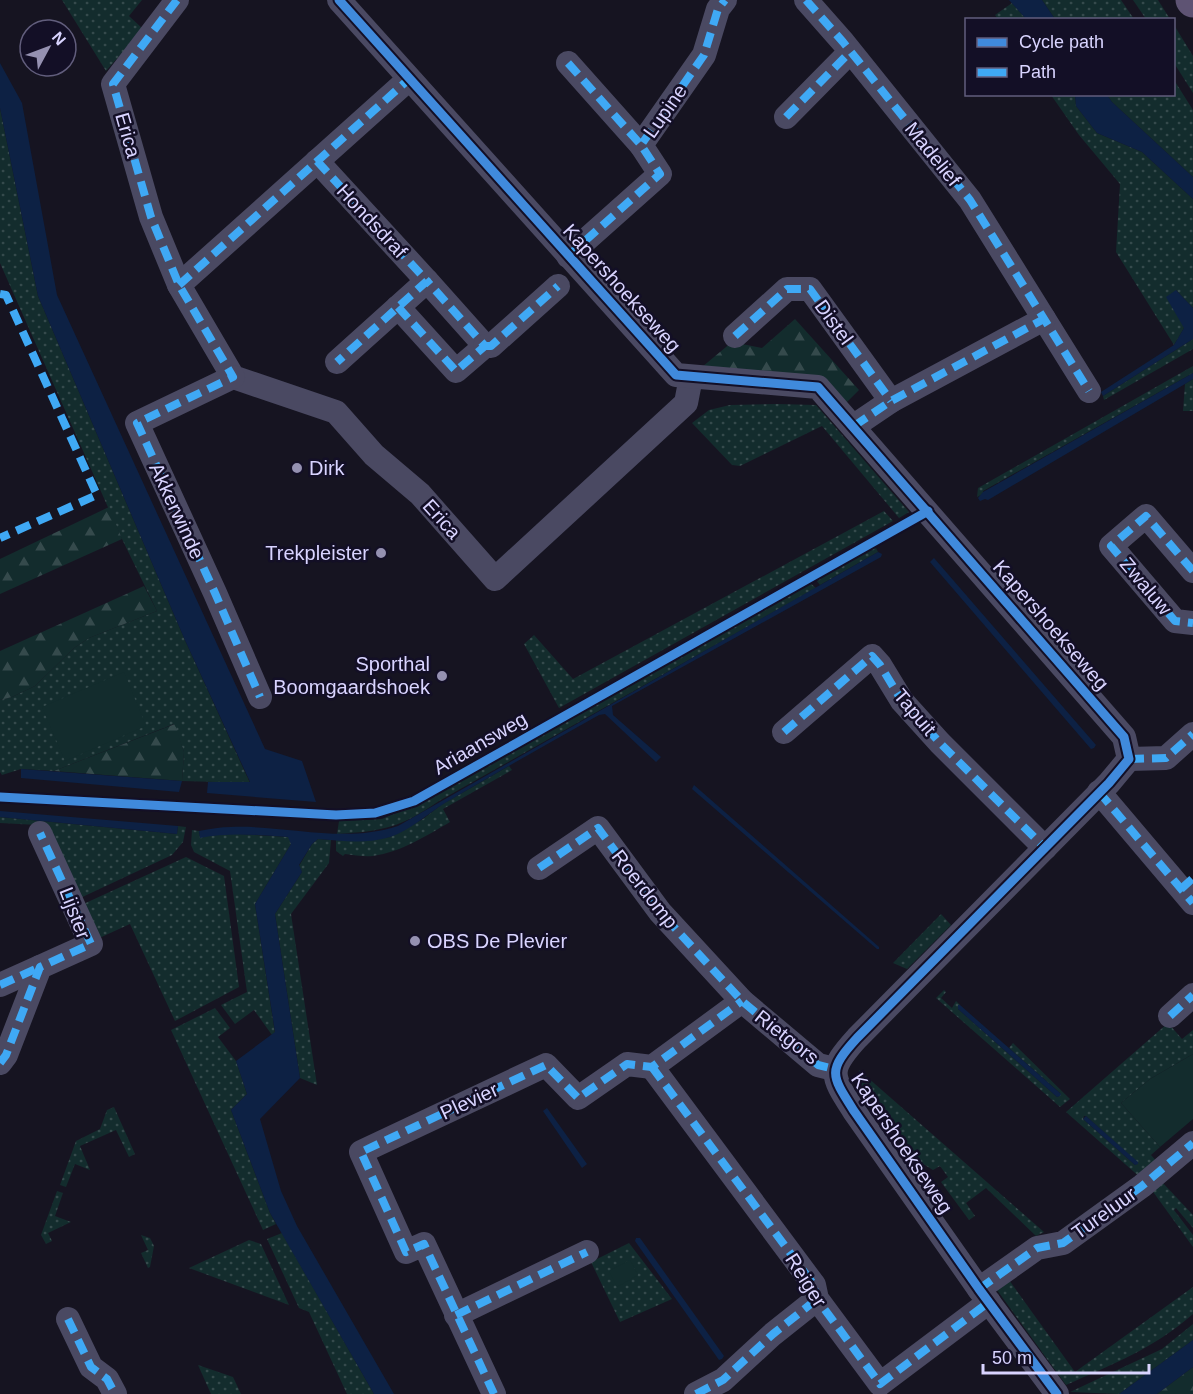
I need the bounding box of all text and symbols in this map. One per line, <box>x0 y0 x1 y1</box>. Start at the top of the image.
north arrow <box>18 18 78 78</box>
legend <box>965 18 1175 96</box>
text: N <box>49 29 69 48</box>
text: Cycle path <box>1019 32 1104 52</box>
text: Path <box>1019 62 1056 82</box>
street label: Lupine <box>639 80 691 142</box>
street label: Erica <box>111 110 145 161</box>
street label: Madelief <box>901 118 966 191</box>
street label: Hondsdraf <box>332 180 412 263</box>
street label: Kapershoekseweg <box>559 219 685 357</box>
street label: Distel <box>810 295 858 349</box>
place label: Dirk <box>309 457 346 479</box>
street label: Akkerwinde <box>145 459 209 563</box>
marker: Dirk <box>290 461 304 475</box>
street label: Erica <box>419 495 466 544</box>
place label: Trekpleister <box>265 542 369 564</box>
marker: Trekpleister <box>374 546 388 560</box>
street label: Zwaluw <box>1116 553 1177 619</box>
street label: Kapershoekseweg <box>989 556 1113 694</box>
place label: Sporthal Boomgaardshoek <box>273 653 431 698</box>
marker: Sporthal Boomgaardshoek <box>435 669 449 683</box>
street label: Tapuit <box>889 684 941 740</box>
street label: Ariaansweg <box>429 707 531 779</box>
street label: Roerdomp <box>608 845 682 933</box>
street label: Lijster <box>55 884 95 942</box>
place label: OBS De Plevier <box>427 930 567 952</box>
marker: OBS De Plevier <box>408 934 422 948</box>
street label: Rietgors <box>751 1005 823 1069</box>
street label: Kapershoekseweg <box>847 1069 957 1217</box>
street label: Plevier <box>437 1078 502 1124</box>
street label: Tureluur <box>1068 1182 1141 1244</box>
street label: Reiger <box>781 1249 831 1311</box>
scale bar <box>983 1337 1150 1375</box>
text: 50 m <box>992 1348 1032 1368</box>

